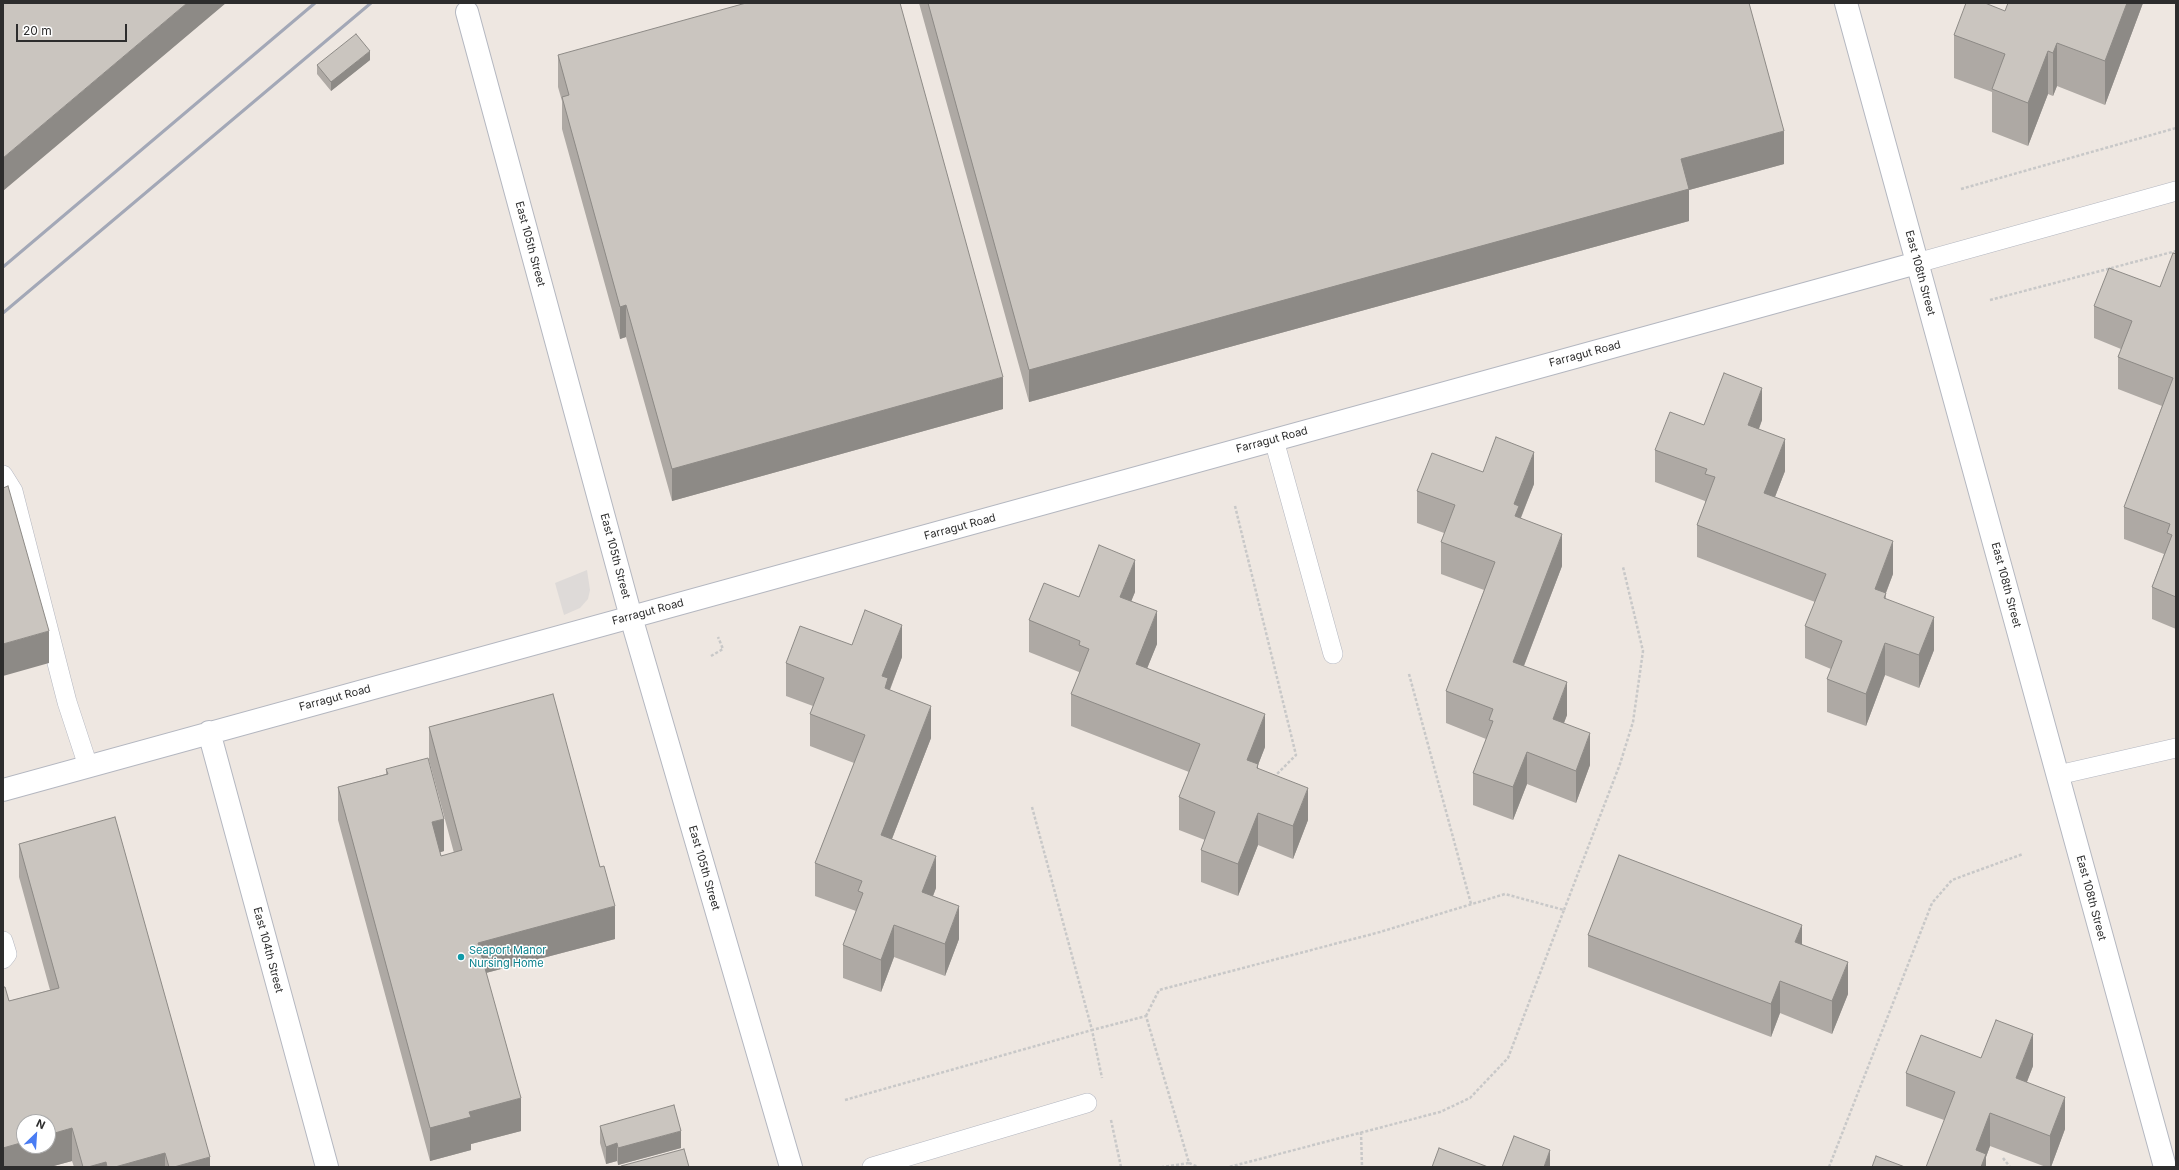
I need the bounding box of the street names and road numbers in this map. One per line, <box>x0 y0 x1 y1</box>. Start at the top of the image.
street label: East 105th Street <box>512 200 548 288</box>
street label: East 108th Street <box>1902 229 1938 317</box>
street label: Farragut Road <box>1548 338 1622 370</box>
street label: Farragut Road <box>1235 424 1309 456</box>
street label: Farragut Road <box>923 511 997 543</box>
street label: East 105th Street <box>597 512 633 600</box>
street label: East 108th Street <box>1988 541 2024 629</box>
street label: Farragut Road <box>611 596 685 628</box>
street label: Farragut Road <box>298 682 372 714</box>
street label: East 105th Street <box>686 824 722 912</box>
street label: East 108th Street <box>2073 854 2109 942</box>
street label: East 104th Street <box>250 906 286 994</box>

